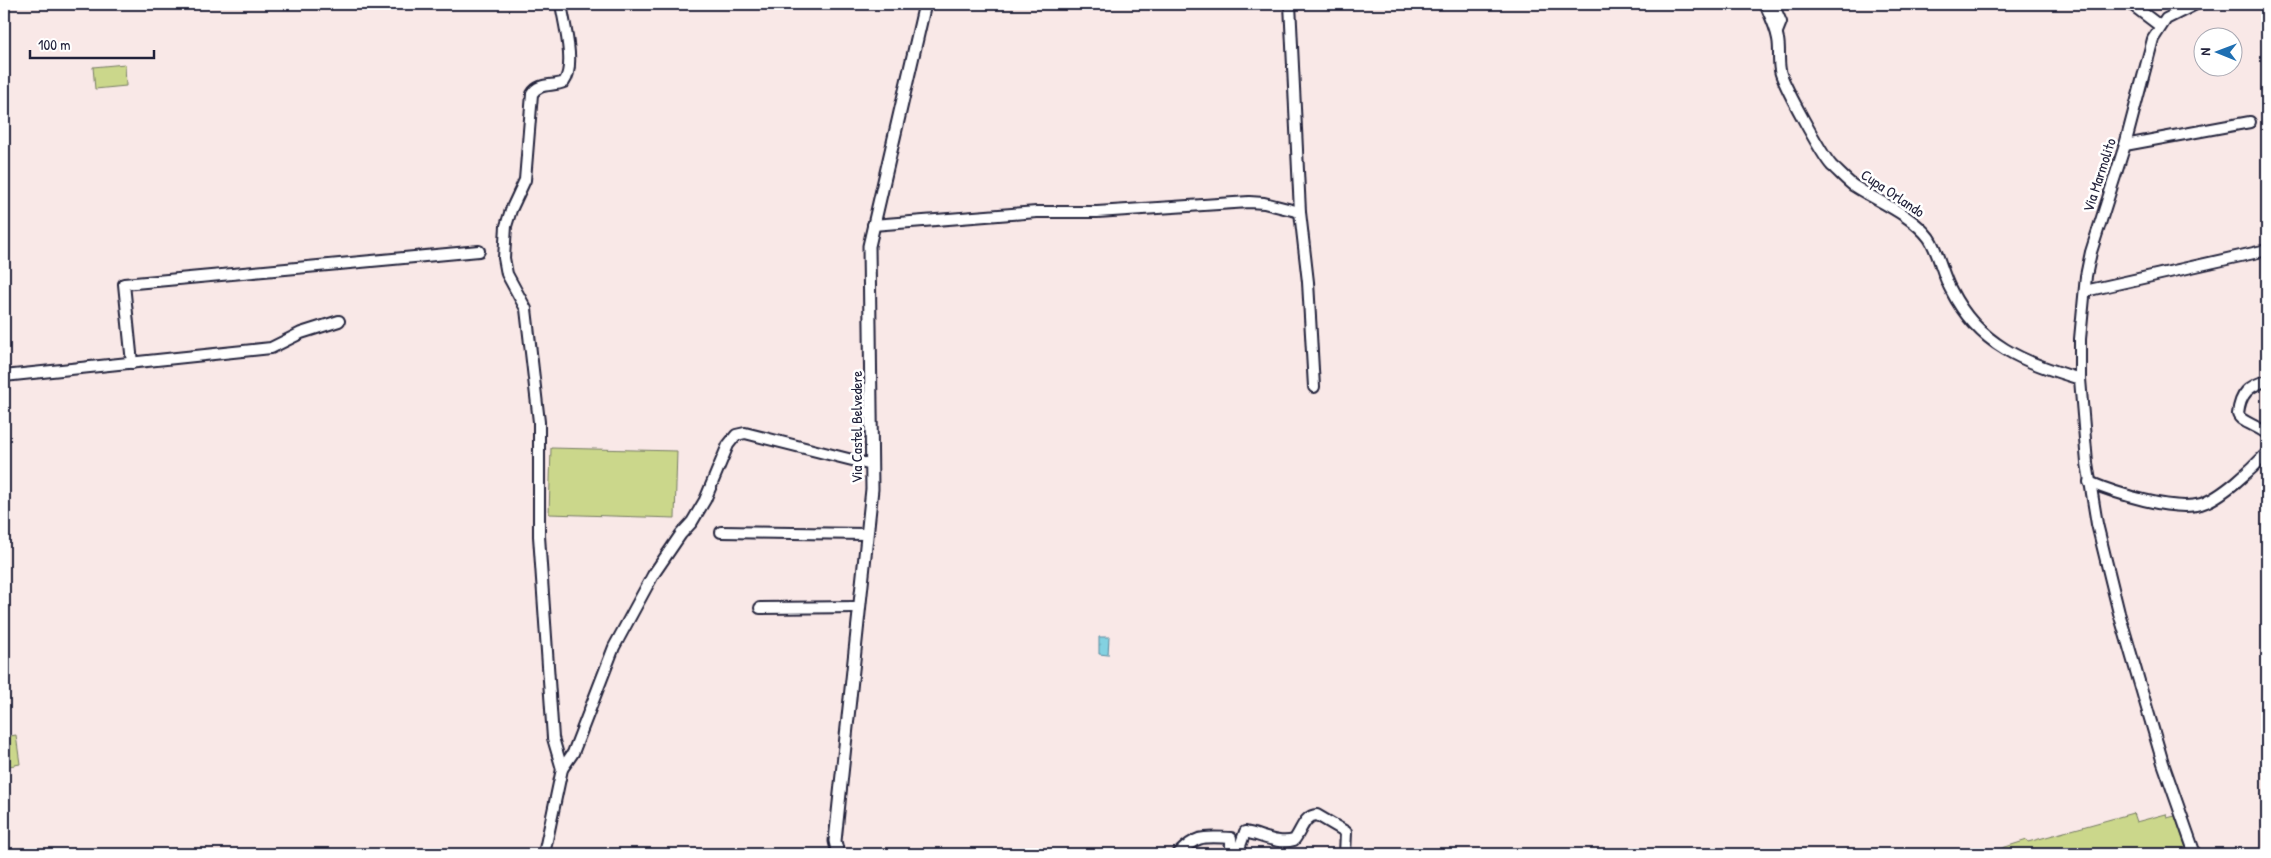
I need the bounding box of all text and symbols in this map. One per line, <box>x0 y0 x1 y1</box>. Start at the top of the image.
scale bar <box>30 28 154 60</box>
north arrow <box>2194 28 2244 78</box>
text: 100 m <box>38 34 71 55</box>
text: N <box>2195 47 2214 56</box>
street label: Via Marmolito <box>2077 135 2121 215</box>
street label: Cupa Orlando <box>1857 164 1929 222</box>
street label: Via Castel Belvedere <box>846 371 867 483</box>

